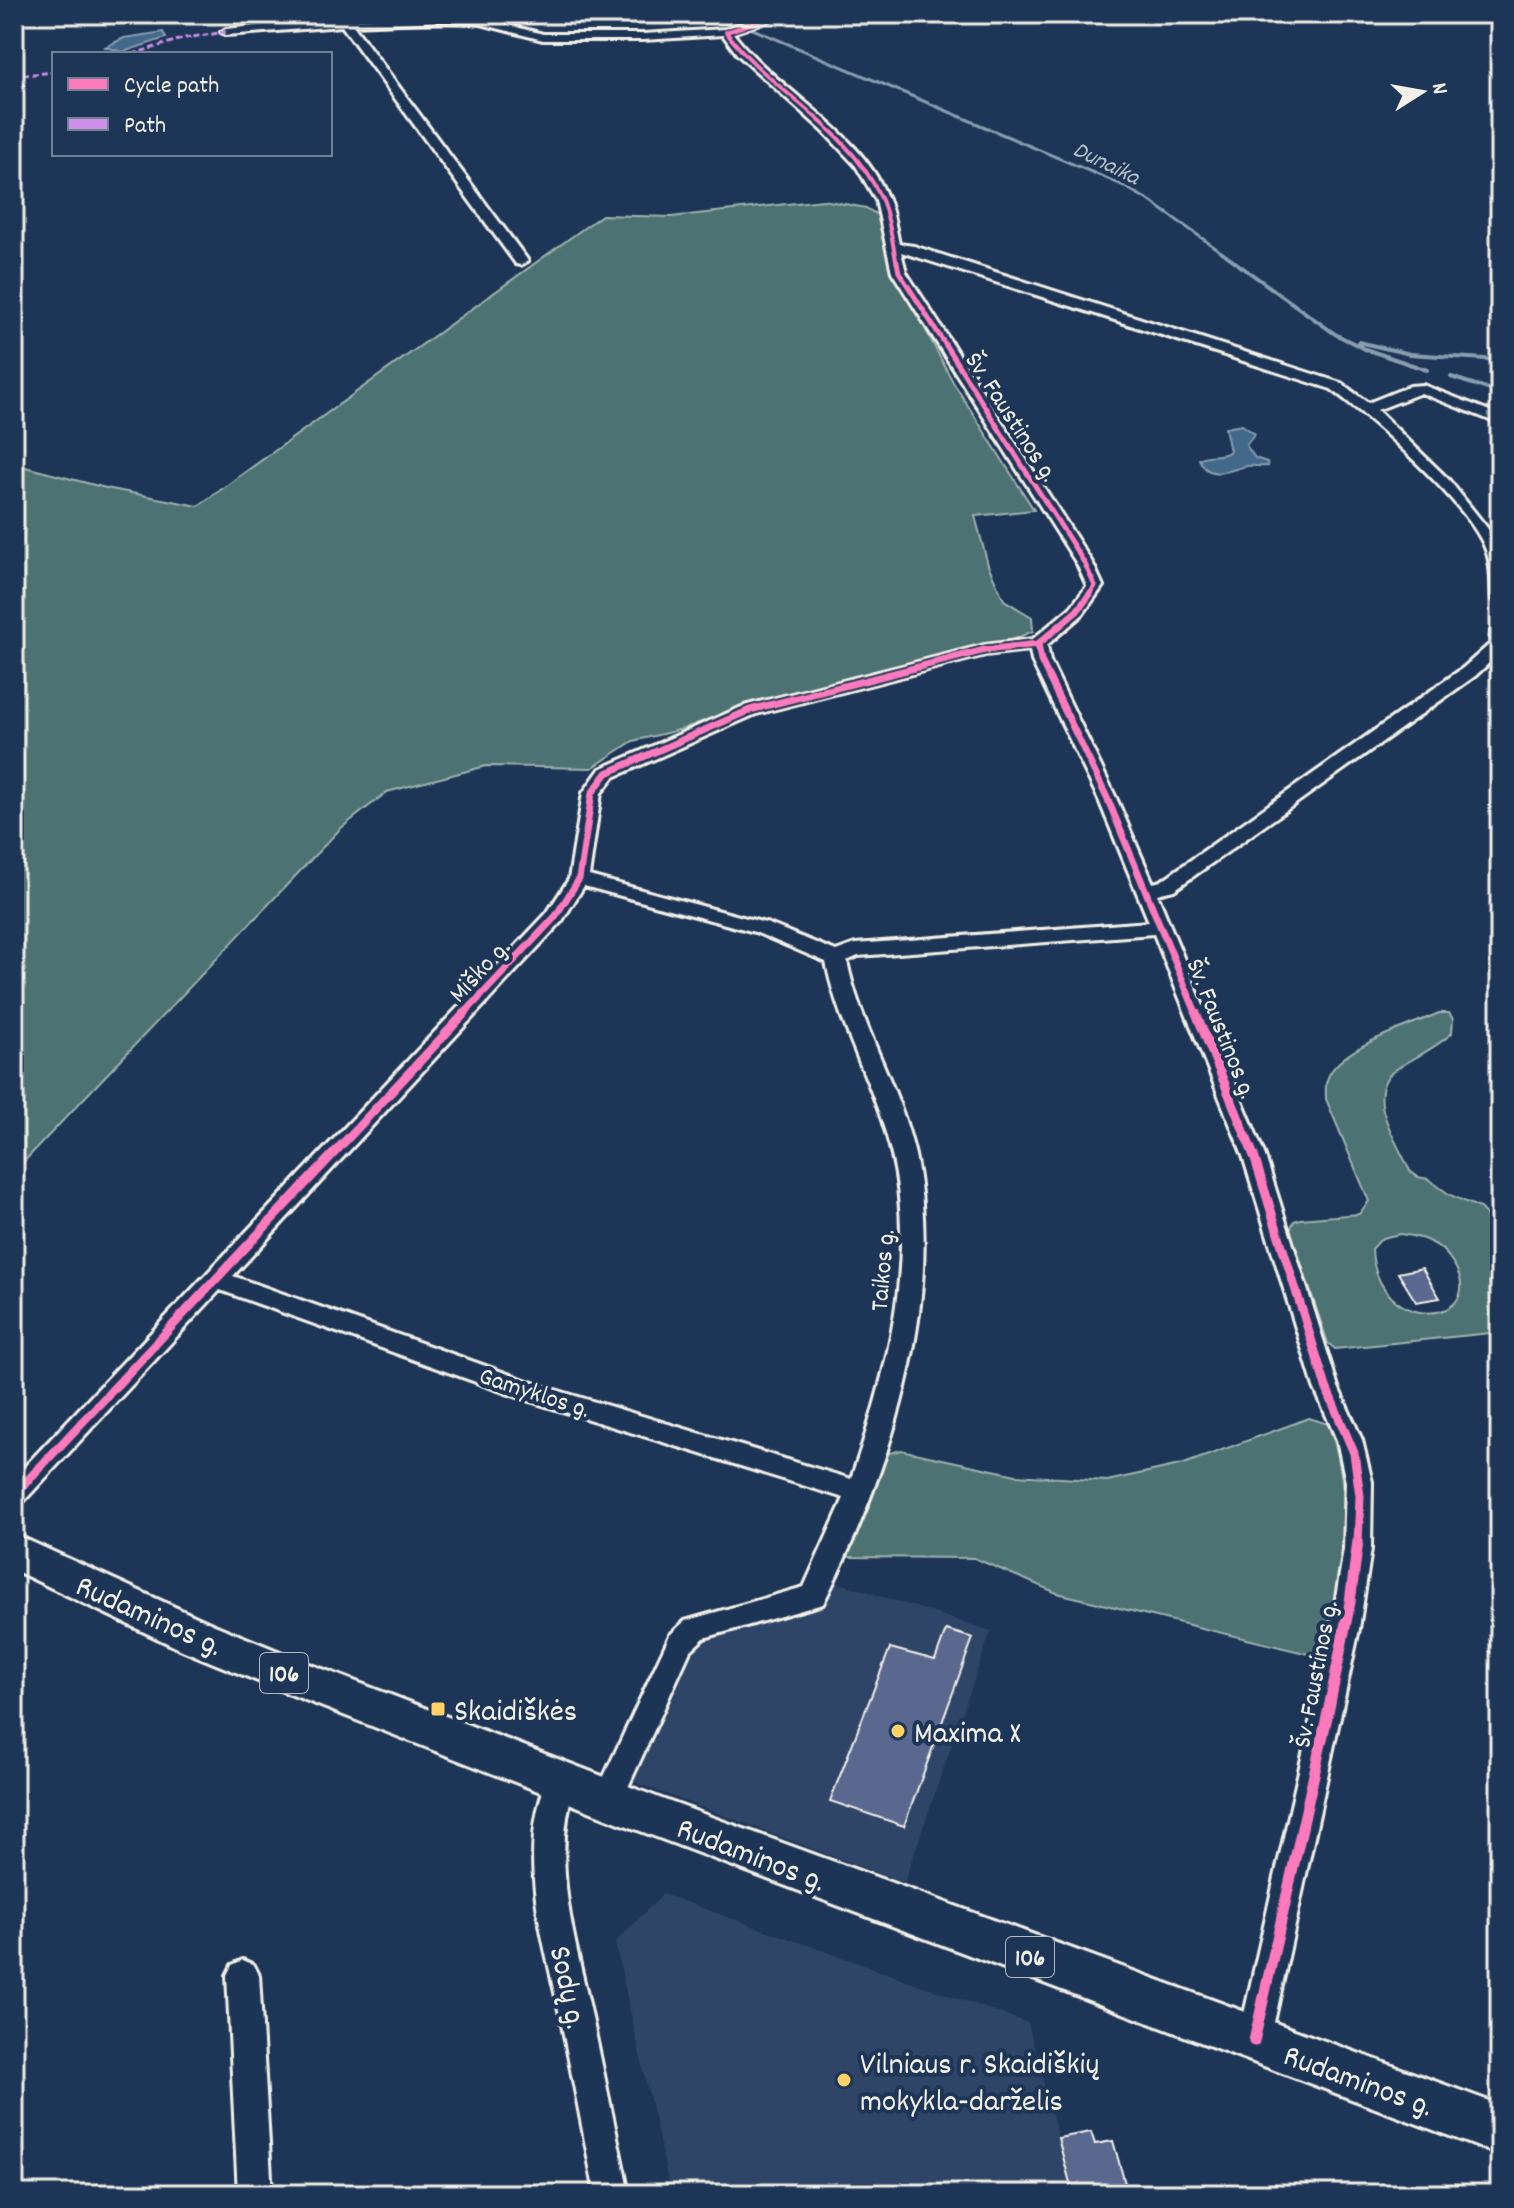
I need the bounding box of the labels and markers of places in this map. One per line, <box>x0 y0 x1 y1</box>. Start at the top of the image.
place label: Skaidiškės <box>454 1691 577 1737</box>
marker: Skaidiškės <box>429 1700 447 1718</box>
place label: Maxima X <box>914 1713 1021 1759</box>
marker: Maxima X <box>889 1722 907 1740</box>
place label: Vilniaus r. Skaidiškių mokykla-darželis <box>860 2044 1099 2127</box>
marker: Vilniaus r. Skaidiškių mokykla-darželis <box>835 2071 853 2089</box>

